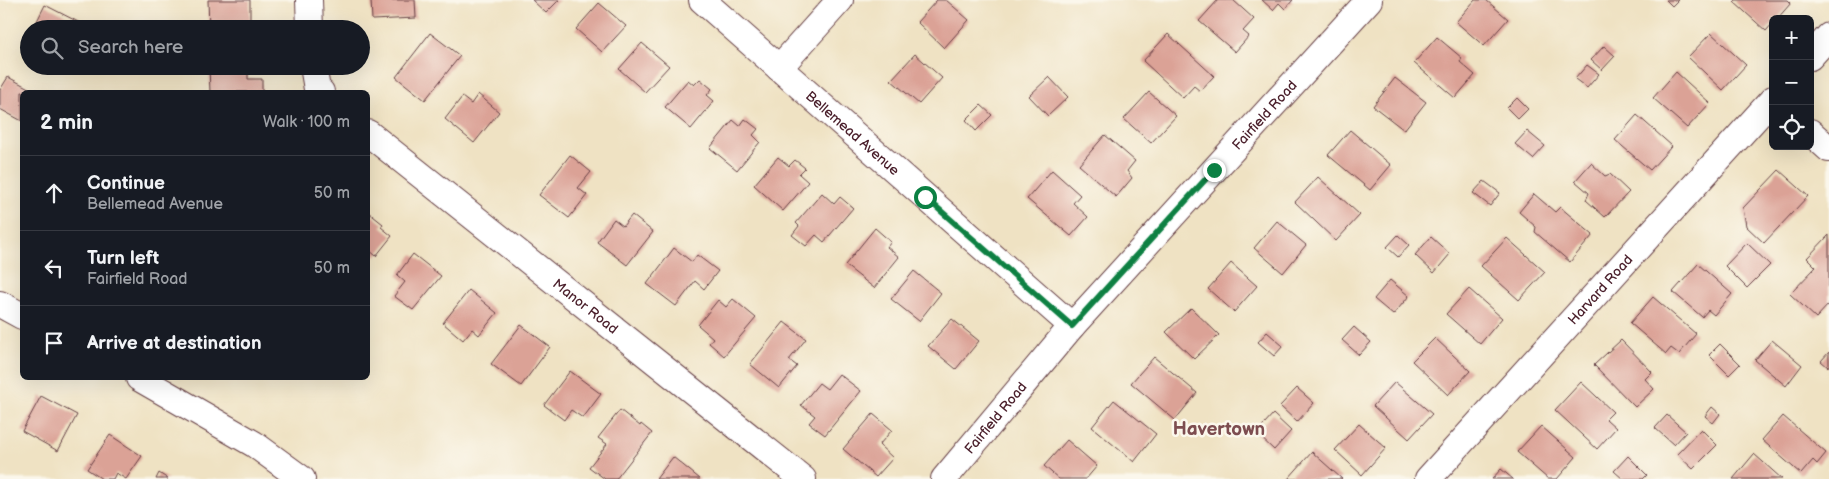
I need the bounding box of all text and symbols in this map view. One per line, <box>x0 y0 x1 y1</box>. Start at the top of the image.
map controls <box>1769 15 1814 150</box>
button: + <box>1769 15 1814 60</box>
search box <box>20 20 370 75</box>
icon: search <box>38 34 66 62</box>
text: Search here <box>78 36 183 59</box>
button: − <box>1769 60 1814 105</box>
street label: Fairfield Road <box>1228 77 1300 153</box>
street label: Bellemead Avenue <box>803 87 903 179</box>
button: locate <box>1769 105 1814 150</box>
text: 2 min <box>40 110 93 135</box>
text: Walk · 100 m <box>263 113 350 132</box>
route end <box>1203 159 1226 182</box>
text: Continue <box>87 172 165 195</box>
icon: ahead <box>40 179 68 207</box>
text: 50 m <box>314 184 350 203</box>
route start <box>914 186 937 209</box>
text: Bellemead Avenue <box>87 195 223 214</box>
text: Turn left <box>87 247 159 270</box>
street label: Harvard Road <box>1564 251 1636 328</box>
icon: left <box>40 254 68 282</box>
text: 50 m <box>314 259 350 278</box>
text: Fairfield Road <box>87 270 188 289</box>
street label: Manor Road <box>550 275 622 337</box>
icon: arrive <box>40 329 68 357</box>
text: Arrive at destination <box>87 332 262 355</box>
street label: Fairfield Road <box>961 378 1030 457</box>
district label: Havertown <box>1173 418 1265 441</box>

